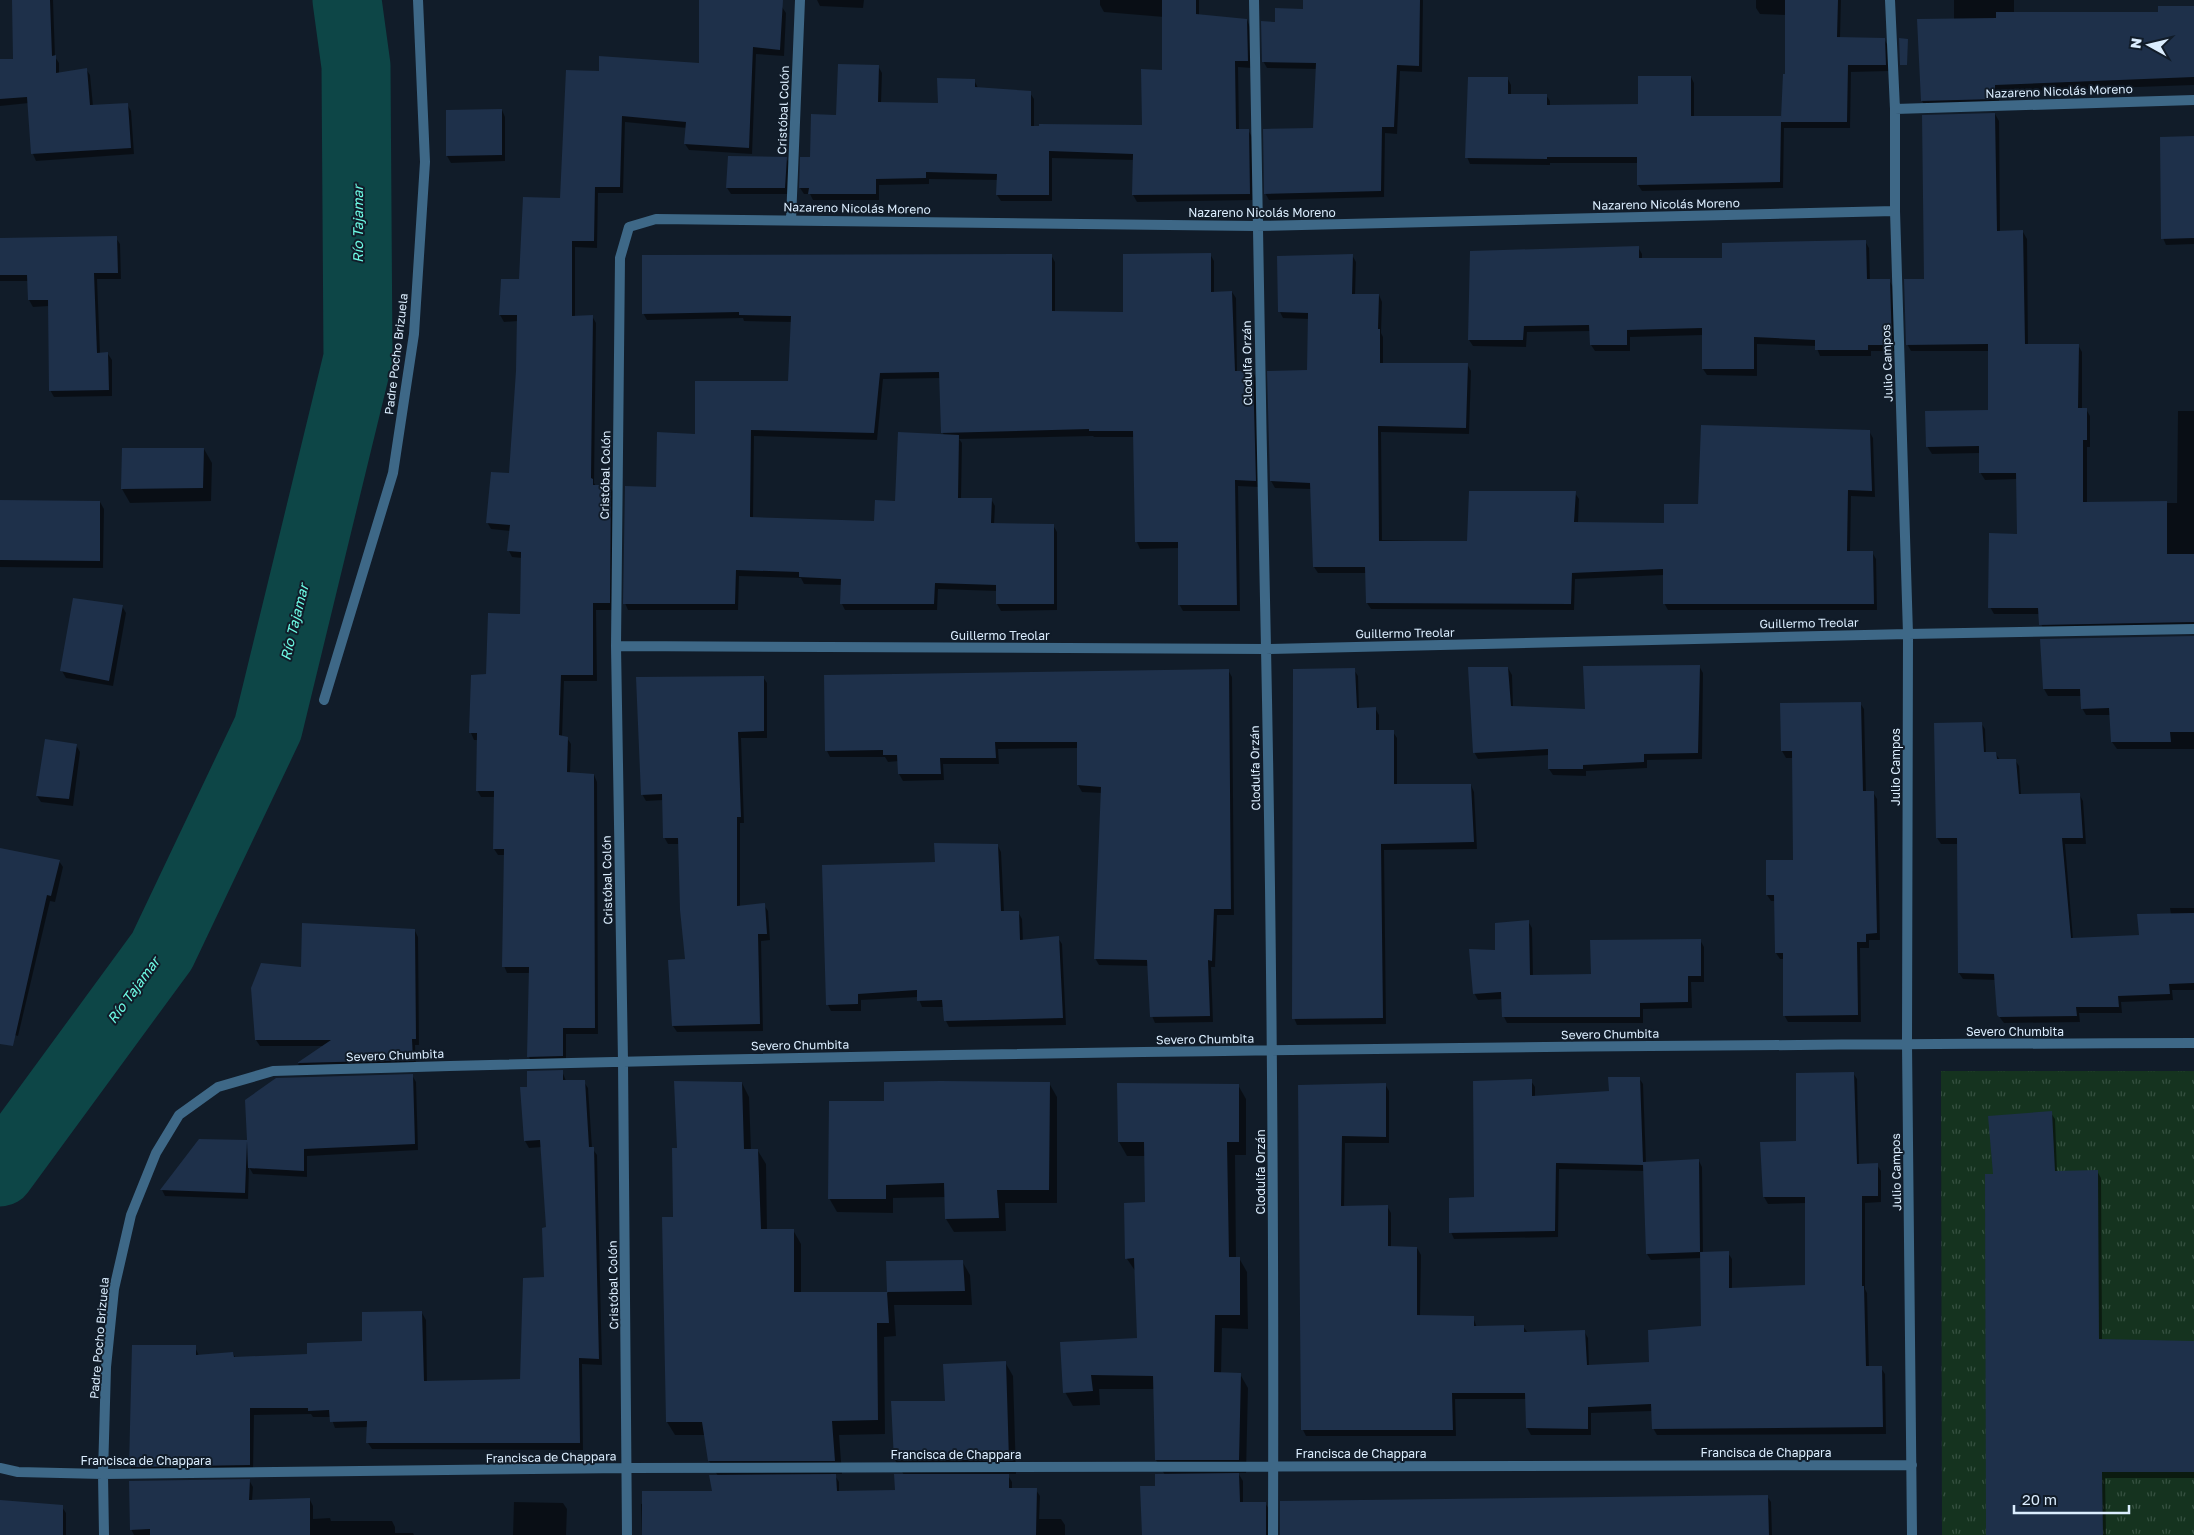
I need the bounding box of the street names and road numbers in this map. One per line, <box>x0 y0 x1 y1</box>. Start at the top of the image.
street label: Cristóbal Colón <box>774 65 792 155</box>
street label: Nazareno Nicolás Moreno <box>1985 81 2133 101</box>
street label: Nazareno Nicolás Moreno <box>1592 195 1740 213</box>
street label: Nazareno Nicolás Moreno <box>783 199 931 217</box>
street label: Nazareno Nicolás Moreno <box>1188 205 1336 220</box>
street label: Padre Pocho Brizuela <box>381 292 411 416</box>
street label: Clodulfa Orzán <box>1239 320 1255 406</box>
street label: Julio Campos <box>1878 324 1896 402</box>
street label: Cristóbal Colón <box>597 430 613 520</box>
street label: Guillermo Treolar <box>1759 615 1859 631</box>
street label: Guillermo Treolar <box>1355 625 1455 641</box>
street label: Guillermo Treolar <box>950 628 1050 643</box>
street label: Clodulfa Orzán <box>1247 725 1263 811</box>
street label: Julio Campos <box>1888 728 1903 806</box>
street label: Cristóbal Colón <box>599 835 615 925</box>
street label: Severo Chumbita <box>1966 1024 2064 1039</box>
street label: Severo Chumbita <box>1561 1026 1659 1042</box>
street label: Severo Chumbita <box>1156 1031 1254 1047</box>
street label: Severo Chumbita <box>751 1037 849 1053</box>
street label: Severo Chumbita <box>346 1046 444 1064</box>
street label: Clodulfa Orzán <box>1253 1129 1268 1215</box>
street label: Julio Campos <box>1888 1133 1904 1211</box>
street label: Cristóbal Colón <box>605 1240 621 1330</box>
street label: Padre Pocho Brizuela <box>86 1276 112 1400</box>
street label: Francisca de Chappara <box>1701 1445 1831 1460</box>
street label: Francisca de Chappara <box>1296 1446 1426 1461</box>
street label: Francisca de Chappara <box>891 1447 1021 1462</box>
street label: Francisca de Chappara <box>485 1448 617 1466</box>
street label: Francisca de Chappara <box>81 1453 211 1468</box>

